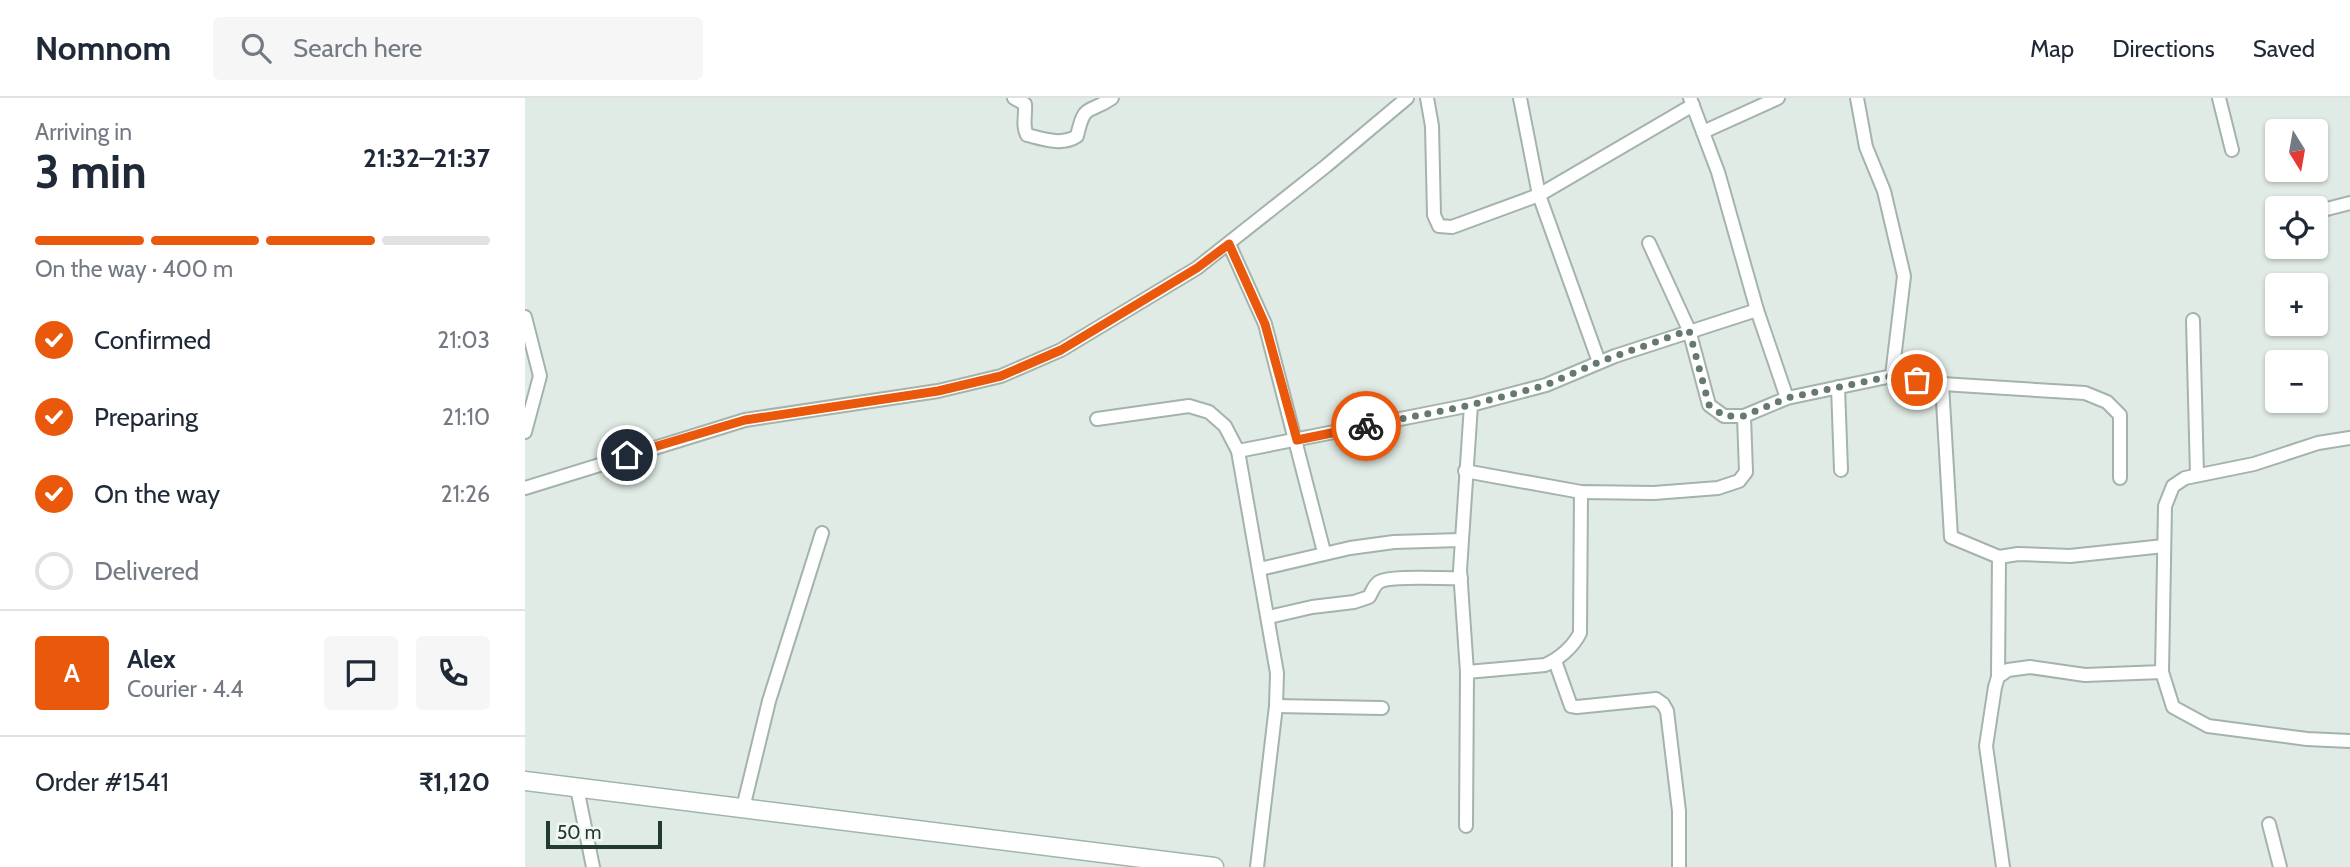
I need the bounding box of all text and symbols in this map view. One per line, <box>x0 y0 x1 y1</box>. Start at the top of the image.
search box <box>213 17 703 80</box>
text: Nomnom <box>35 28 171 68</box>
icon: search <box>237 29 275 67</box>
text: Search here <box>293 32 422 64</box>
text: Map <box>2030 34 2074 63</box>
text: Directions <box>2112 34 2215 63</box>
text: Saved <box>2253 34 2315 63</box>
text: Arriving in <box>35 118 132 146</box>
north arrow <box>2265 119 2327 182</box>
map controls <box>2265 119 2328 413</box>
text: 21:32–21:37 <box>363 142 490 174</box>
text: 3 min <box>35 144 147 200</box>
button: locate <box>2265 196 2328 259</box>
text: On the way · 400 m <box>35 255 233 283</box>
button: + <box>2265 273 2328 336</box>
icon: check <box>35 321 73 359</box>
text: Confirmed <box>94 324 211 356</box>
text: 21:03 <box>437 326 490 354</box>
pin <box>1887 350 1947 410</box>
button: − <box>2265 350 2328 413</box>
icon: bag <box>1898 361 1936 399</box>
courier <box>1331 391 1401 461</box>
icon: check <box>35 398 73 436</box>
text: Preparing <box>94 401 198 433</box>
text: 21:10 <box>442 403 490 431</box>
icon: bike <box>1347 407 1385 445</box>
pin <box>597 425 657 485</box>
icon: home <box>608 436 646 474</box>
icon: check <box>35 475 73 513</box>
text: On the way <box>94 478 220 510</box>
text: 21:26 <box>441 480 490 508</box>
text: Delivered <box>94 555 199 587</box>
button: chat <box>324 636 398 710</box>
button: phone <box>416 636 490 710</box>
text: Alex <box>127 643 176 675</box>
text: A <box>64 657 80 689</box>
text: Courier · 4.4 <box>127 675 244 703</box>
text: Order #1541 <box>35 766 169 798</box>
text: ₹1,120 <box>419 766 490 798</box>
scale bar <box>546 818 661 850</box>
text: 50 m <box>557 821 601 844</box>

